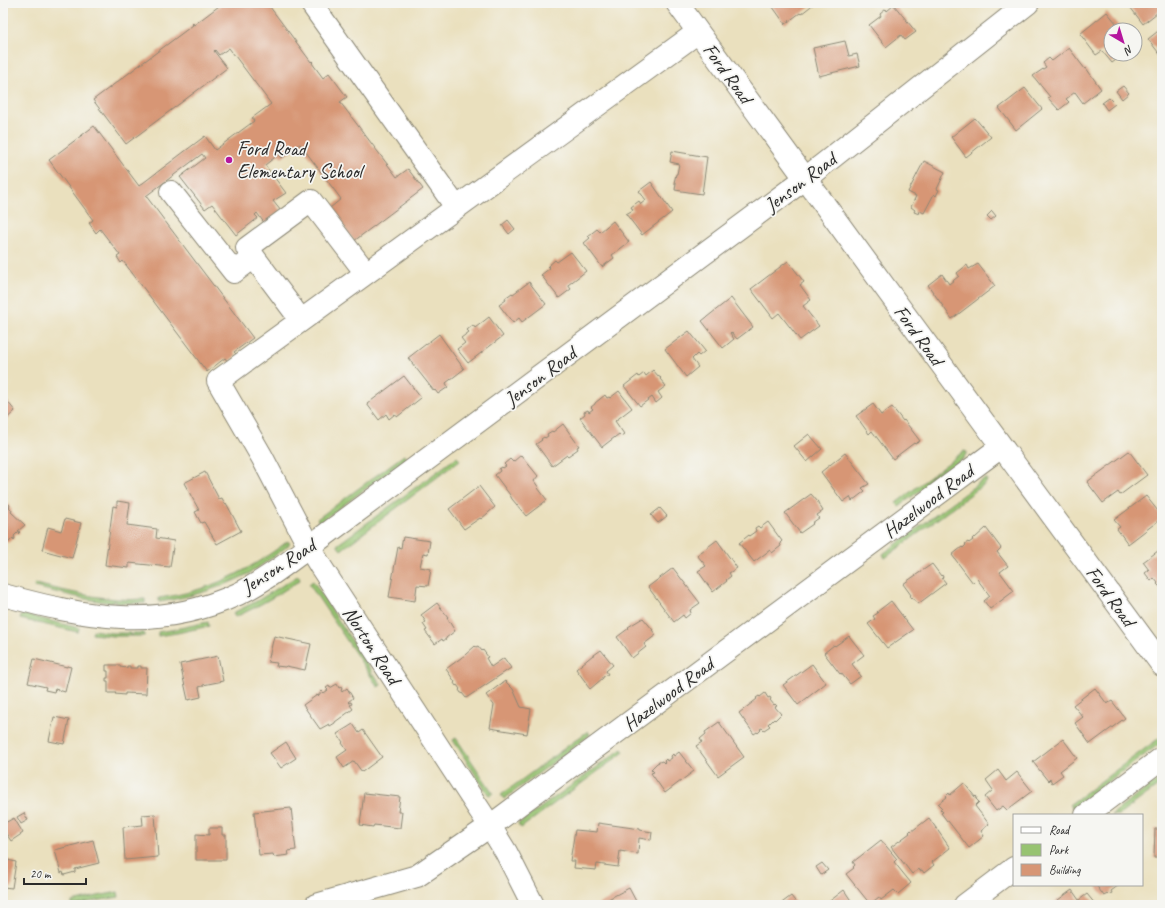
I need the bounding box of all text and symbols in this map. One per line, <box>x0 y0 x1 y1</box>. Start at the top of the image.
north arrow <box>1103 22 1143 62</box>
street label: Ford Road <box>697 38 760 111</box>
text: N <box>1120 42 1136 59</box>
place label: Ford Road Elementary School <box>237 136 365 184</box>
street label: Jenson Road <box>759 145 844 218</box>
marker: Ford Road Elementary School <box>224 155 234 165</box>
street label: Ford Road <box>888 300 951 373</box>
street label: Jenson Road <box>499 339 584 412</box>
street label: Hazelwood Road <box>878 457 981 544</box>
street label: Jenson Road <box>236 532 323 600</box>
street label: Ford Road <box>1080 561 1143 634</box>
street label: Norton Road <box>337 602 408 692</box>
street label: Hazelwood Road <box>618 650 721 737</box>
legend <box>1013 814 1143 886</box>
text: Road <box>1049 822 1071 838</box>
text: Park <box>1049 842 1070 858</box>
scale bar <box>24 860 86 886</box>
text: Building <box>1049 862 1081 878</box>
text: 20 m <box>30 866 52 882</box>

